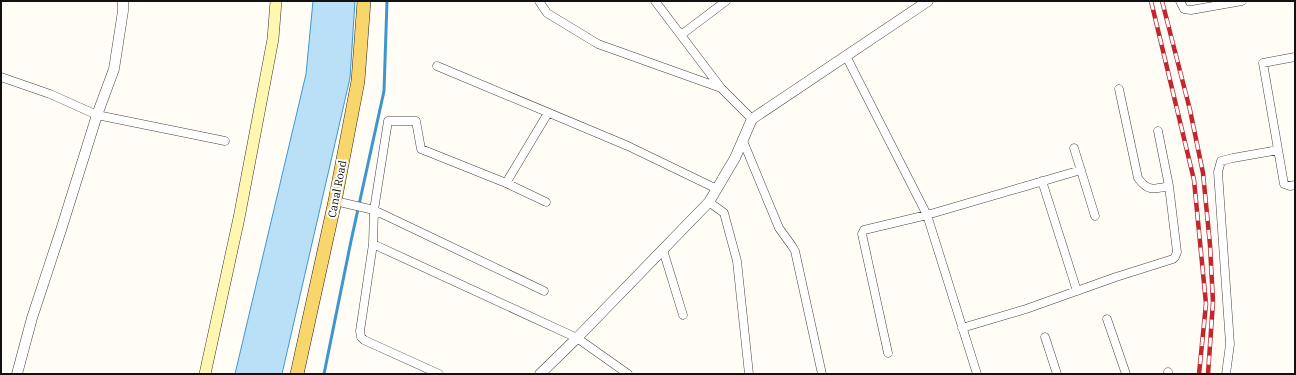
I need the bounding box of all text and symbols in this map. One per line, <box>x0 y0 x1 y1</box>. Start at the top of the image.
street label: Canal Road <box>325 159 349 219</box>

